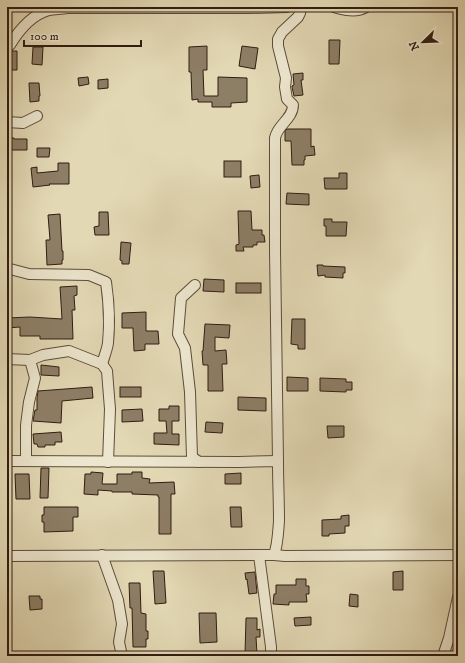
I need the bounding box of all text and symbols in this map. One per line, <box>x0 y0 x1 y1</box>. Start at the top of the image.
scale bar <box>24 22 141 48</box>
north arrow <box>403 22 443 62</box>
text: 100 m <box>30 29 59 44</box>
text: N <box>407 39 423 52</box>

